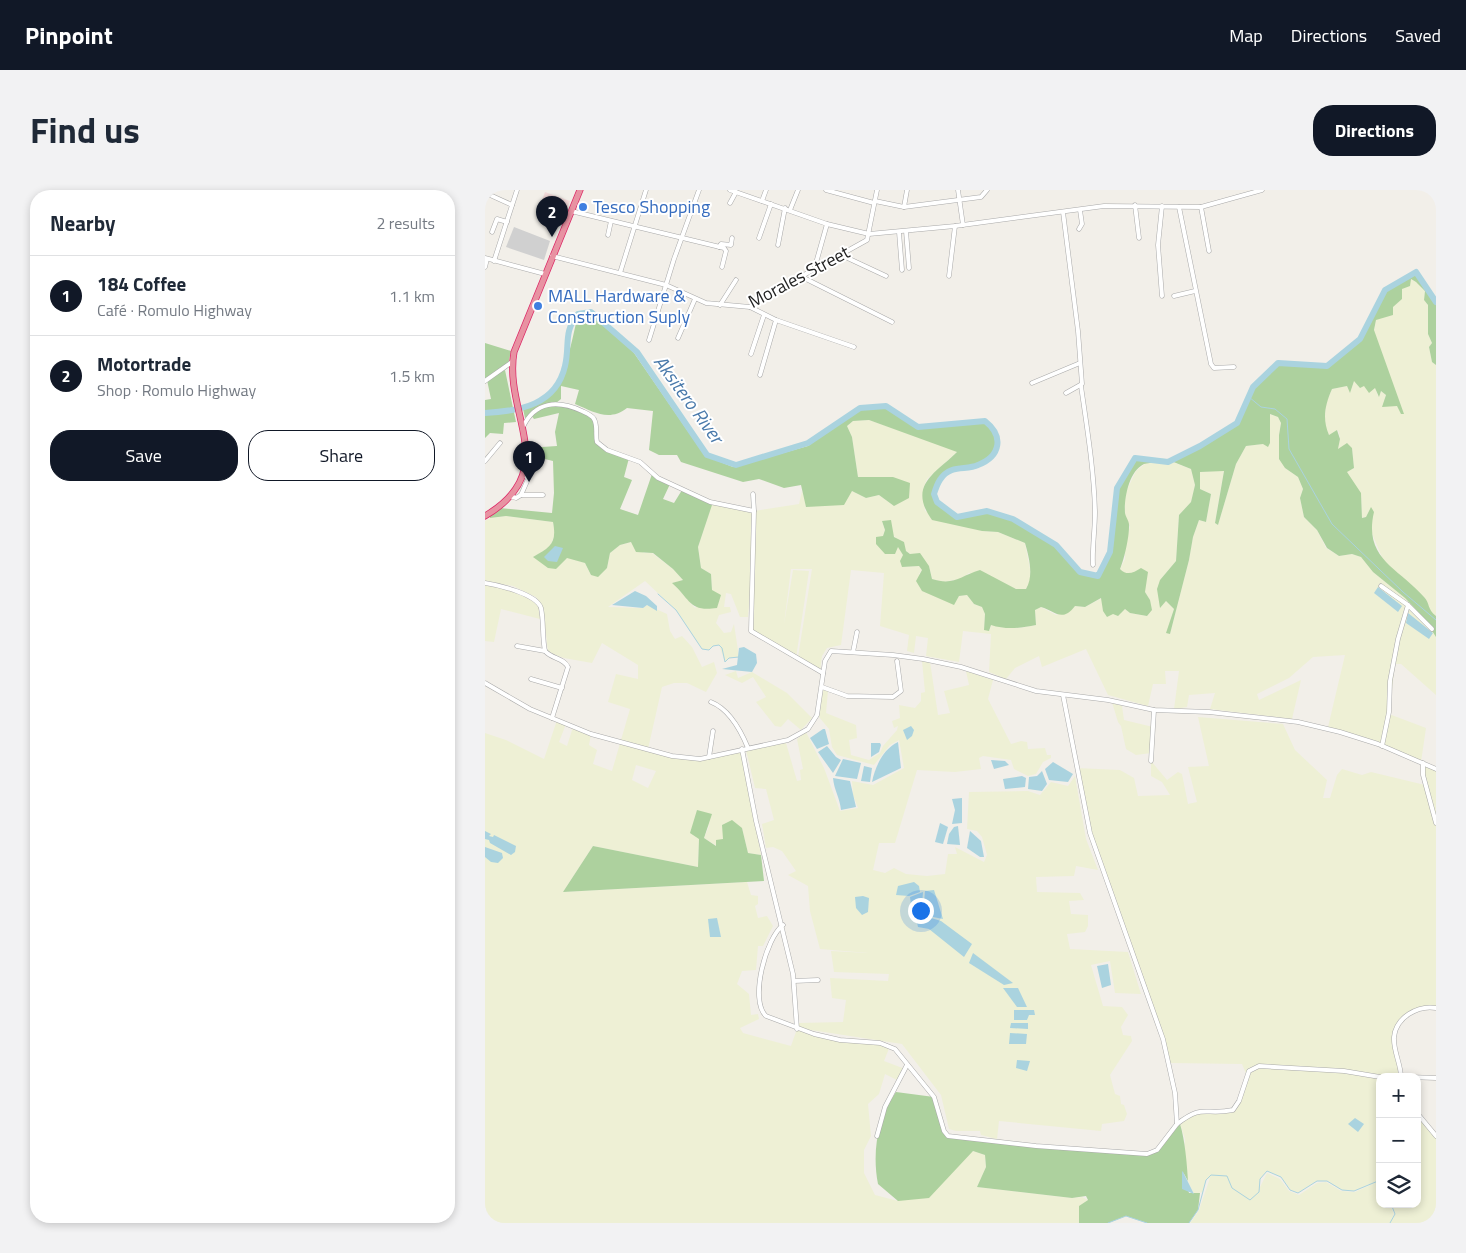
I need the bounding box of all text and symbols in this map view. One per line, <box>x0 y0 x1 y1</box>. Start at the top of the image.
text: Pinpoint <box>25 17 113 53</box>
text: Map <box>1229 22 1263 49</box>
text: Directions <box>1291 22 1367 49</box>
text: Saved <box>1395 22 1441 49</box>
text: Find us <box>30 103 140 157</box>
button: Directions <box>1313 105 1436 156</box>
place label: Tesco Shopping <box>593 193 710 220</box>
pin: 2 <box>536 196 568 237</box>
marker: Tesco Shopping <box>577 201 589 213</box>
text: Nearby <box>50 207 115 239</box>
text: 2 results <box>376 211 435 235</box>
street label: Morales Street <box>743 238 855 315</box>
text: 184 Coffee <box>97 269 186 298</box>
place label: MALL Hardware & Construction Suply <box>548 282 690 330</box>
text: 1 <box>62 284 70 308</box>
text: 1.1 km <box>389 284 435 308</box>
text: Café · Romulo Highway <box>97 298 252 322</box>
marker: MALL Hardware & Construction Suply <box>532 300 544 312</box>
text: Motortrade <box>97 349 191 378</box>
water label: Aksitero River <box>647 349 733 450</box>
text: 2 <box>62 364 70 388</box>
text: 1.5 km <box>389 364 435 388</box>
text: Shop · Romulo Highway <box>97 378 256 402</box>
button: Save <box>50 430 238 481</box>
button: Share <box>248 430 435 481</box>
pin: 1 <box>513 441 545 482</box>
your location <box>908 898 934 924</box>
map controls <box>1376 1073 1421 1208</box>
button: + <box>1376 1073 1421 1118</box>
button: − <box>1376 1118 1421 1163</box>
button: layers <box>1376 1163 1421 1208</box>

